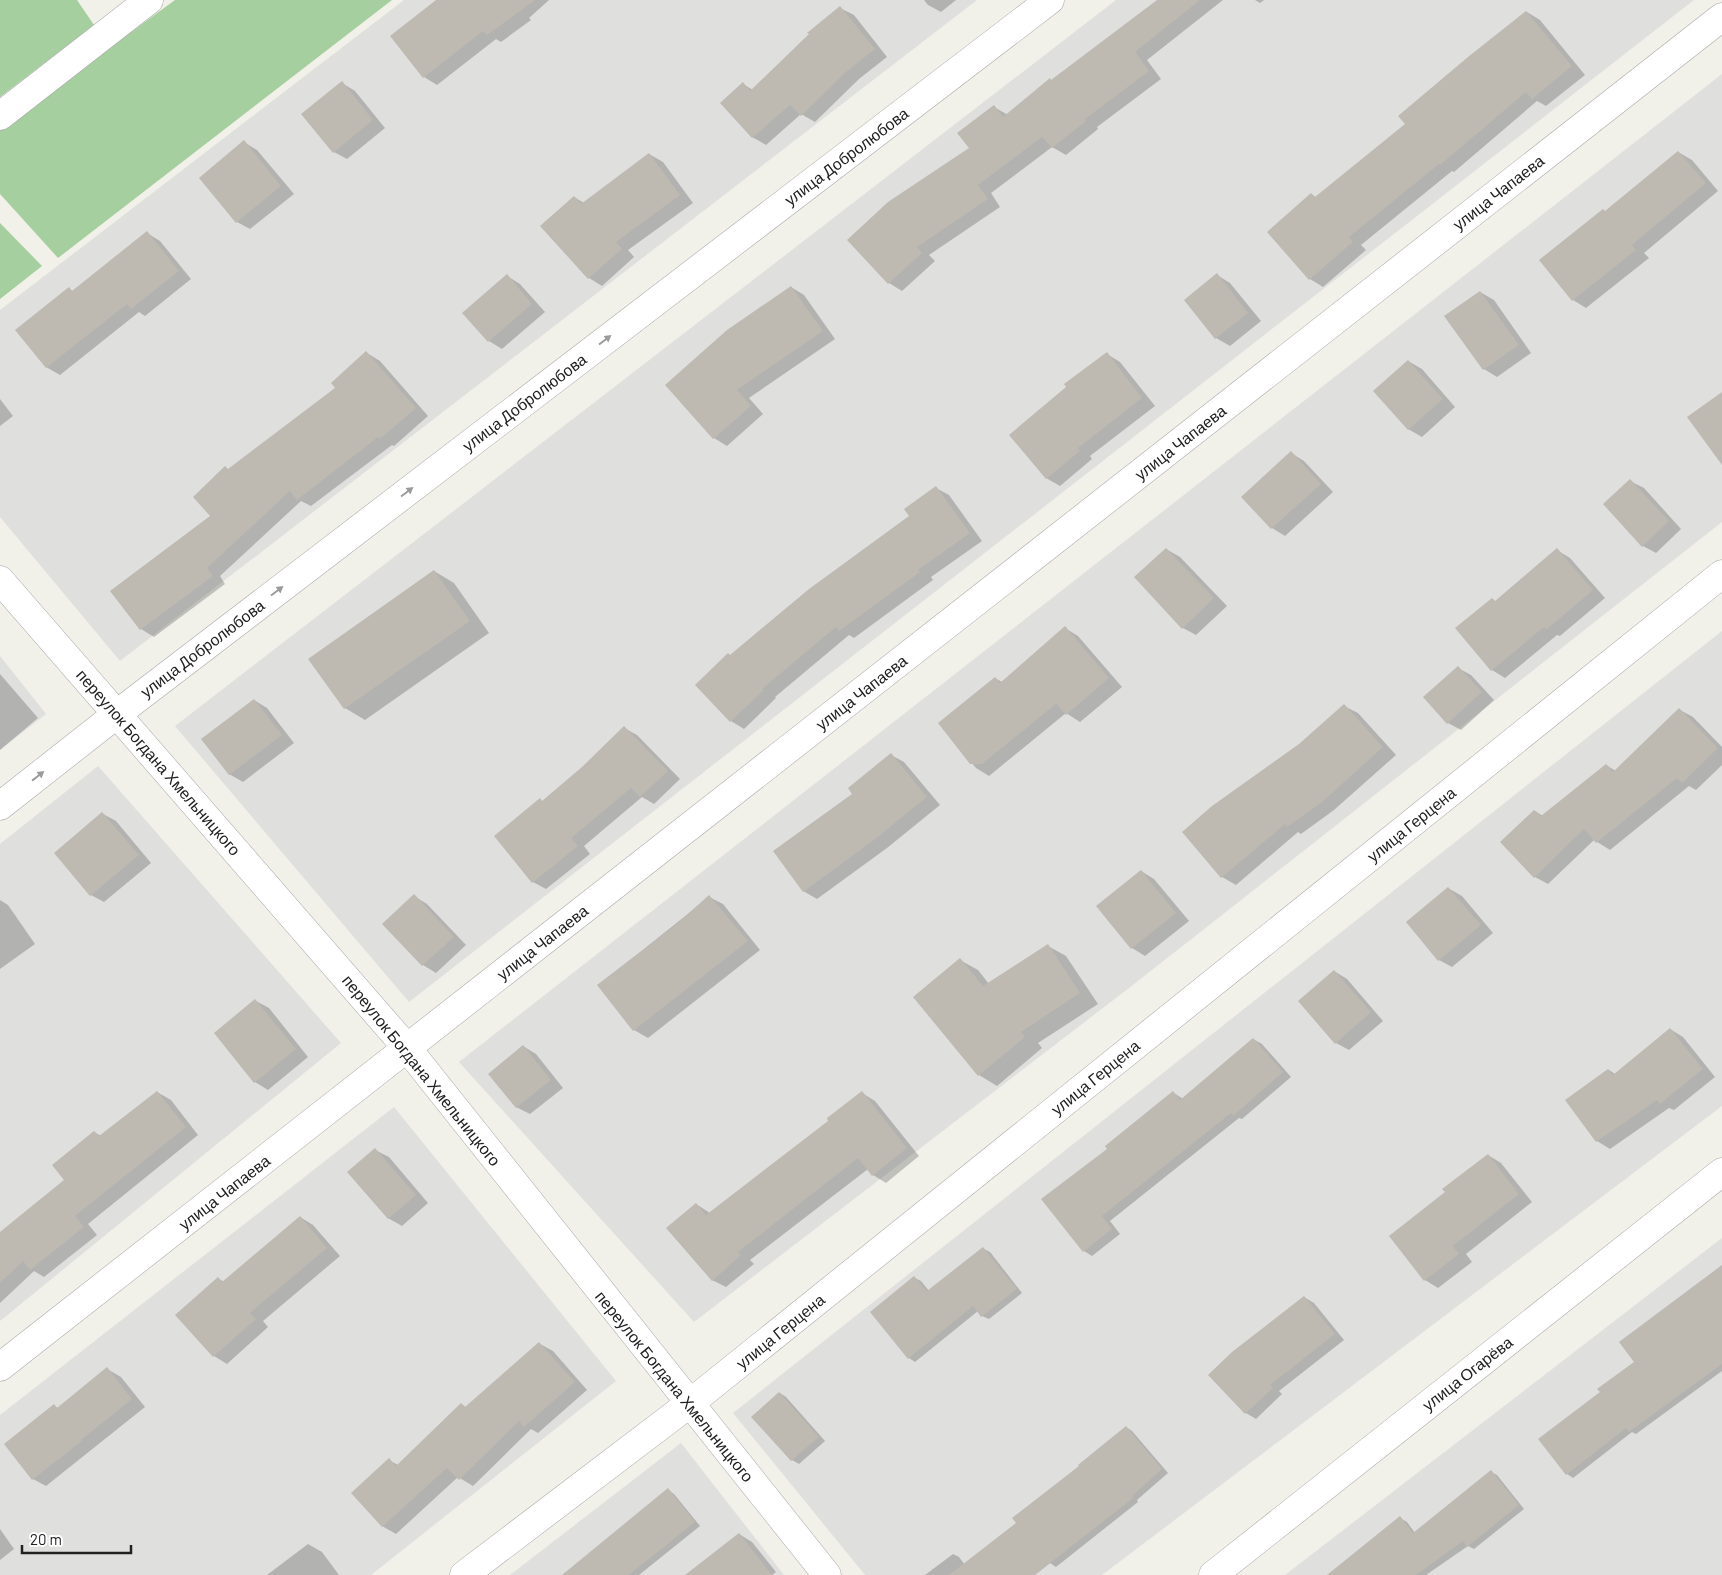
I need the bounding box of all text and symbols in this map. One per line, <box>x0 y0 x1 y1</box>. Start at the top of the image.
street label: улица Добролюбова <box>780 103 912 209</box>
street label: улица Чапаева <box>1449 150 1547 233</box>
one-way arrow <box>598 335 612 345</box>
street label: улица Добролюбова <box>458 349 590 455</box>
street label: улица Чапаева <box>1131 400 1229 483</box>
one-way arrow <box>400 487 413 497</box>
one-way arrow <box>271 585 284 596</box>
street label: улица Добролюбова <box>136 595 268 701</box>
street label: улица Чапаева <box>812 650 910 733</box>
street label: переулок Богдана Хмельницкого <box>73 665 245 859</box>
one-way arrow <box>31 770 44 781</box>
street label: улица Герцена <box>1363 783 1459 865</box>
street label: улица Чапаева <box>493 900 591 983</box>
street label: переулок Богдана Хмельницкого <box>339 971 505 1169</box>
street label: улица Герцена <box>1047 1036 1143 1118</box>
street label: улица Чапаева <box>175 1150 273 1233</box>
street label: переулок Богдана Хмельницкого <box>592 1287 758 1485</box>
street label: улица Герцена <box>732 1290 828 1372</box>
street label: улица Огарёва <box>1418 1332 1516 1414</box>
scale bar <box>22 1522 131 1554</box>
text: 20 m <box>30 1530 62 1548</box>

